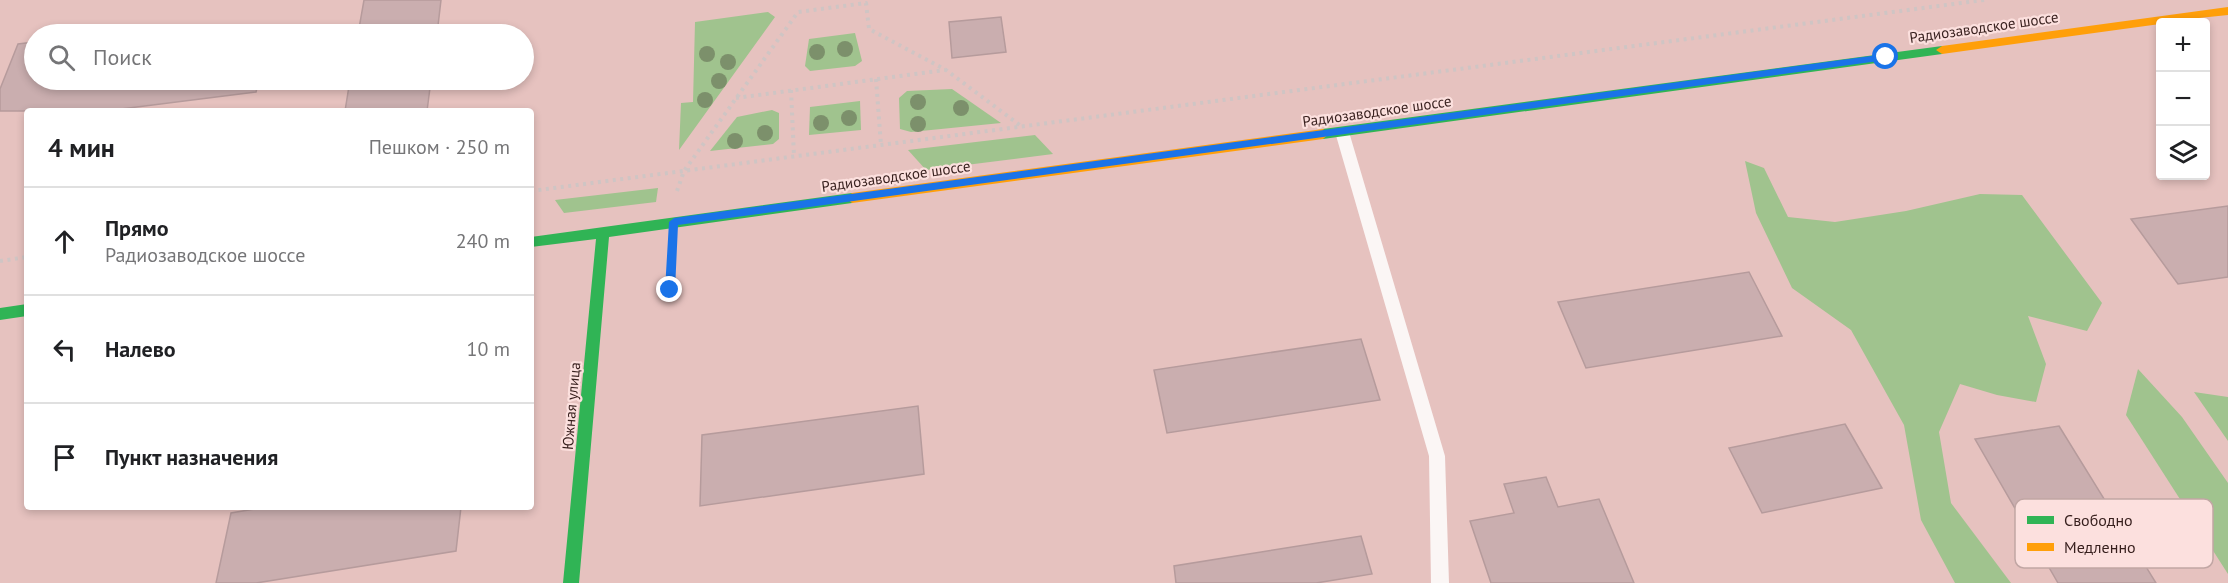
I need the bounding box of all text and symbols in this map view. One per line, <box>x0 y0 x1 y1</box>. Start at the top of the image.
street label: Радиозаводское шоссе <box>1908 7 2060 47</box>
map controls <box>2156 18 2210 180</box>
button: + <box>2156 18 2210 72</box>
search box <box>24 24 534 90</box>
icon: search <box>45 41 78 74</box>
text: Поиск <box>93 43 152 71</box>
route start <box>1872 43 1898 69</box>
button: − <box>2156 72 2210 126</box>
street label: Радиозаводское шоссе <box>1301 91 1453 131</box>
button: layers <box>2156 126 2210 180</box>
text: 4 мин <box>48 131 115 164</box>
text: Пешком · 250 m <box>369 134 510 160</box>
street label: Радиозаводское шоссе <box>820 156 972 196</box>
text: Прямо <box>105 214 168 242</box>
icon: ahead <box>48 225 81 258</box>
text: 240 m <box>456 228 510 254</box>
text: Радиозаводское шоссе <box>105 242 305 268</box>
route end <box>656 276 682 302</box>
icon: left <box>48 333 81 366</box>
text: Налево <box>105 335 176 363</box>
text: 10 m <box>467 336 510 362</box>
street label: Южная улица <box>558 361 584 451</box>
icon: arrive <box>48 441 81 474</box>
text: Пункт назначения <box>105 443 278 471</box>
legend <box>2015 499 2213 568</box>
text: Свободно <box>2064 510 2133 530</box>
text: Медленно <box>2064 537 2136 557</box>

